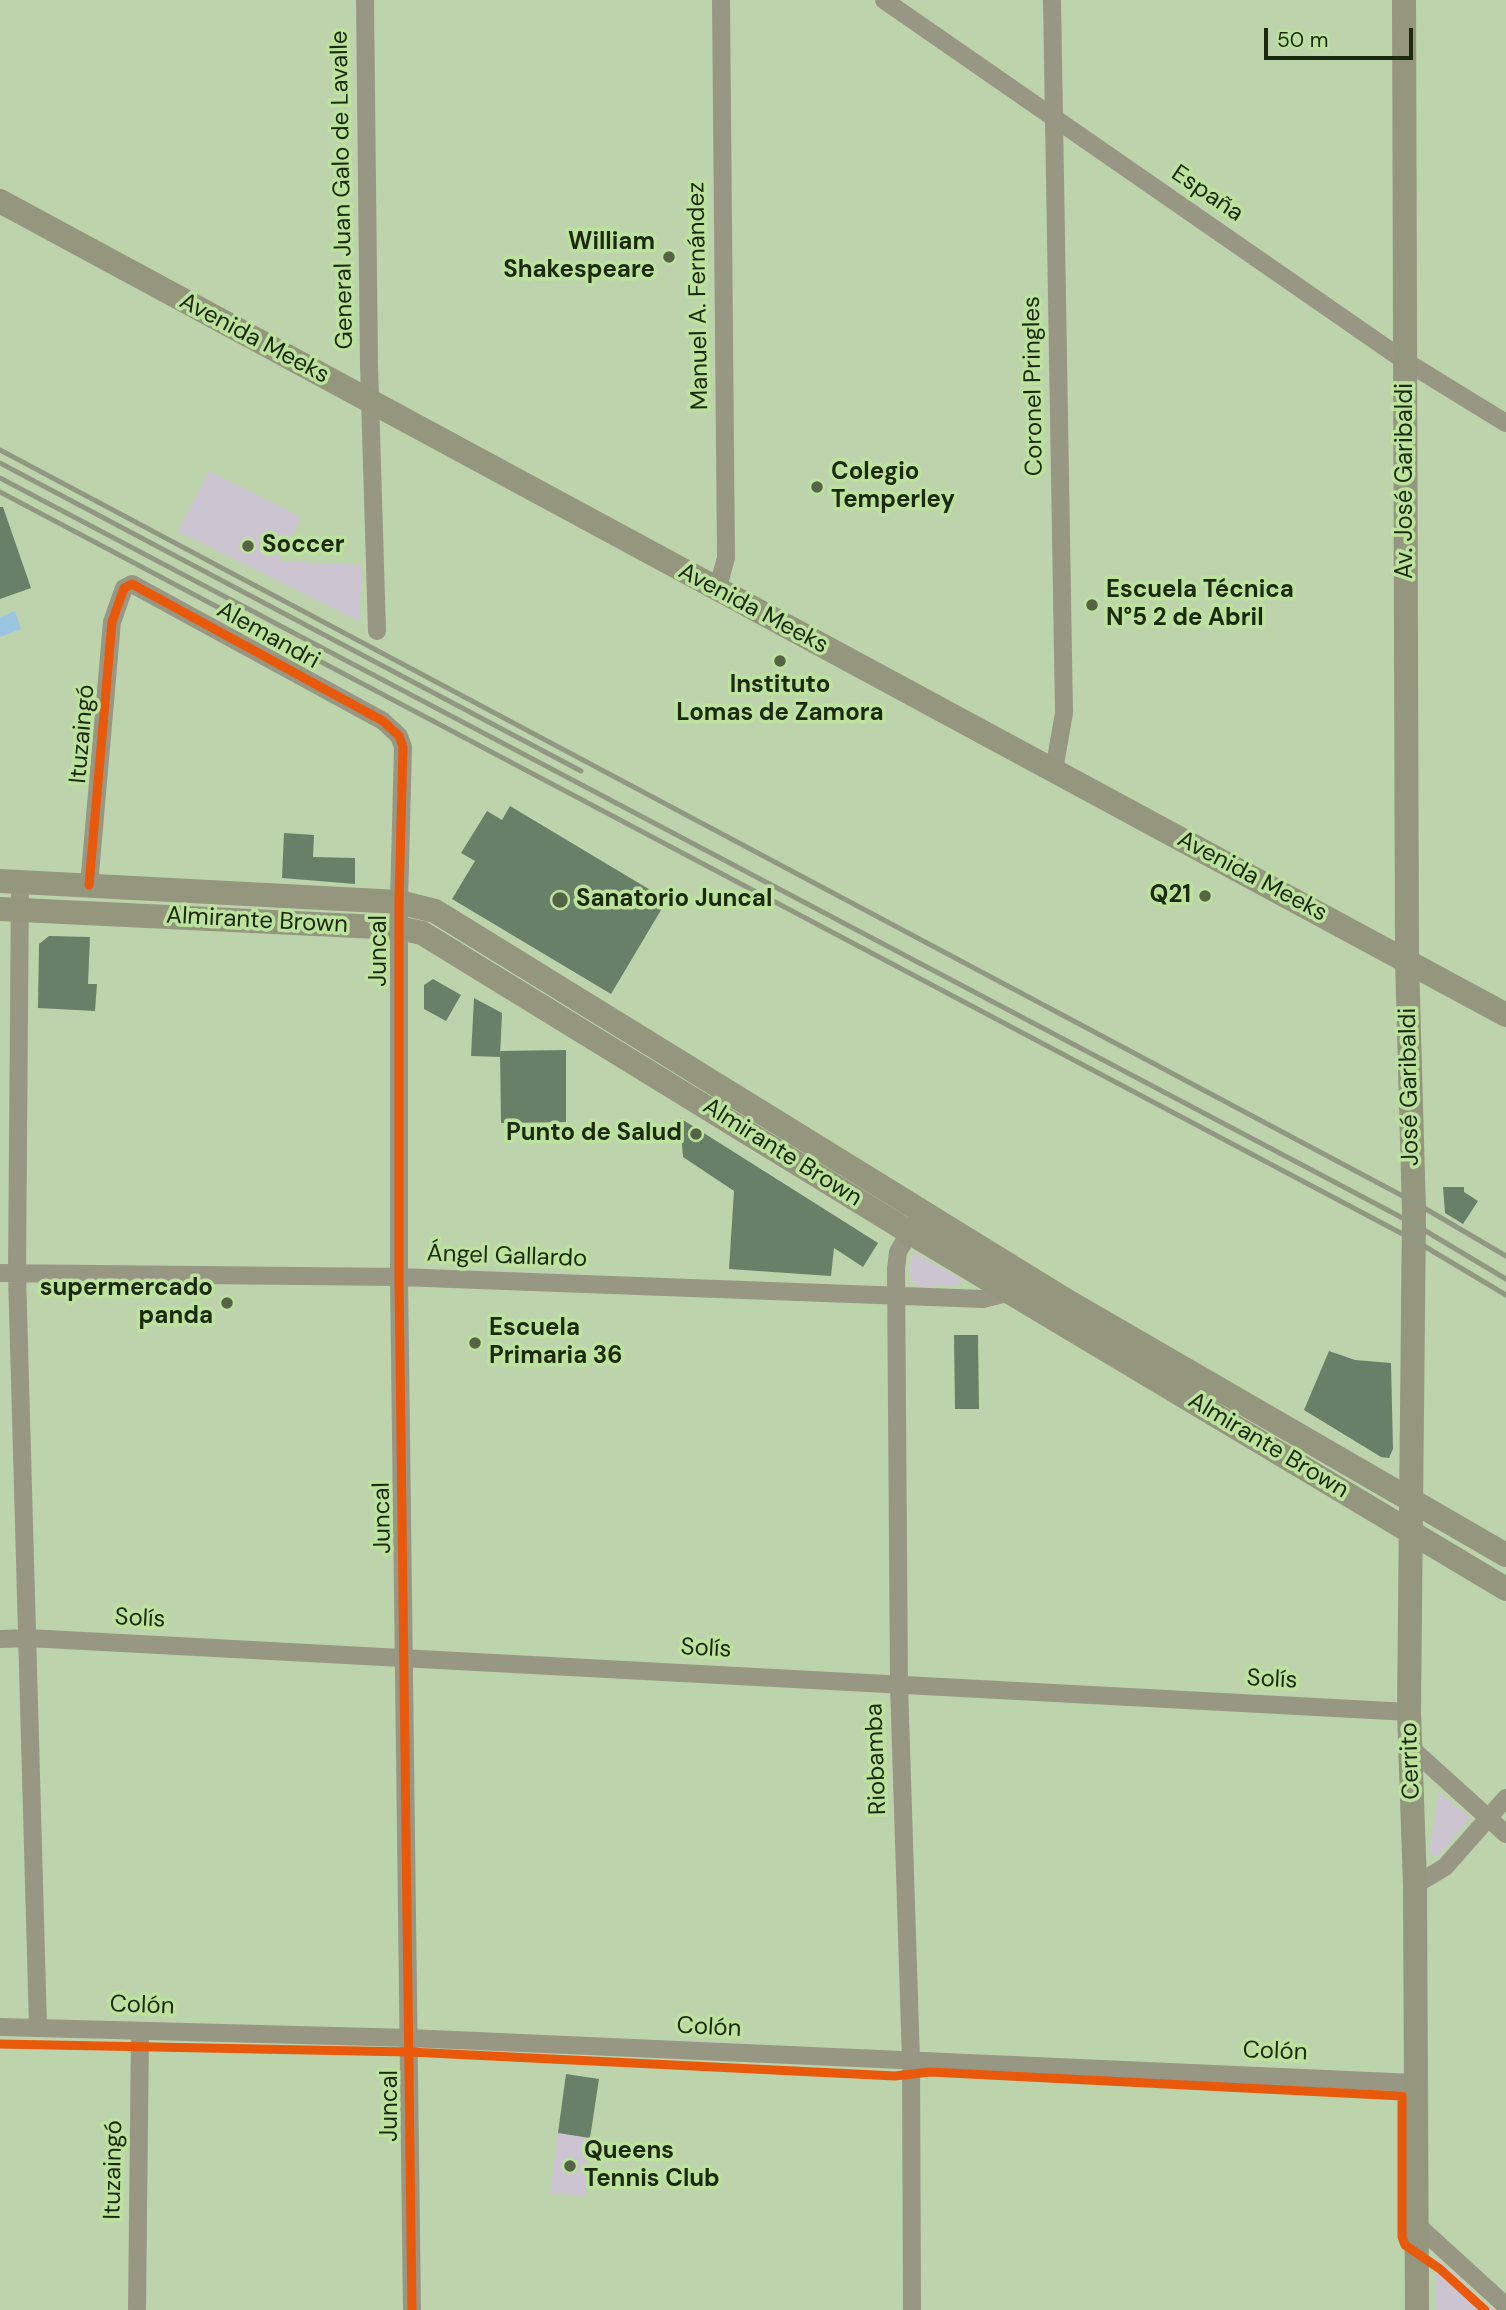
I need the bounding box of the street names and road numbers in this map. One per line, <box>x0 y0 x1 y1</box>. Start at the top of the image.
street label: General Juan Galo de Lavalle <box>326 30 360 350</box>
street label: España <box>1166 160 1248 228</box>
street label: Manuel A. Fernández <box>683 182 715 410</box>
street label: Avenida Meeks <box>174 287 334 391</box>
street label: Coronel Pringles <box>1018 296 1050 476</box>
street label: Av. José Garibaldi <box>1392 383 1420 579</box>
street label: Avenida Meeks <box>673 557 833 661</box>
street label: Alemandri <box>212 596 324 676</box>
street label: Ituzaingó <box>64 683 102 785</box>
street label: Avenida Meeks <box>1172 825 1332 929</box>
street label: Almirante Brown <box>165 902 349 940</box>
street label: Juncal <box>366 915 394 987</box>
street label: José Garibaldi <box>1394 1008 1426 1166</box>
street label: Almirante Brown <box>697 1093 867 1213</box>
street label: Ángel Gallardo <box>426 1240 588 1274</box>
street label: Almirante Brown <box>1183 1387 1353 1505</box>
street label: Juncal <box>368 1482 398 1554</box>
street label: Solís <box>114 1603 166 1635</box>
street label: Solís <box>680 1633 732 1665</box>
street label: Solís <box>1246 1664 1298 1696</box>
street label: Riobamba <box>861 1703 893 1815</box>
street label: Cerrito <box>1395 1722 1427 1800</box>
street label: Colón <box>109 1990 175 2022</box>
street label: Colón <box>676 2012 742 2044</box>
street label: Colón <box>1242 2036 1308 2068</box>
street label: Juncal <box>377 2070 405 2142</box>
street label: Ituzaingó <box>99 2120 129 2220</box>

